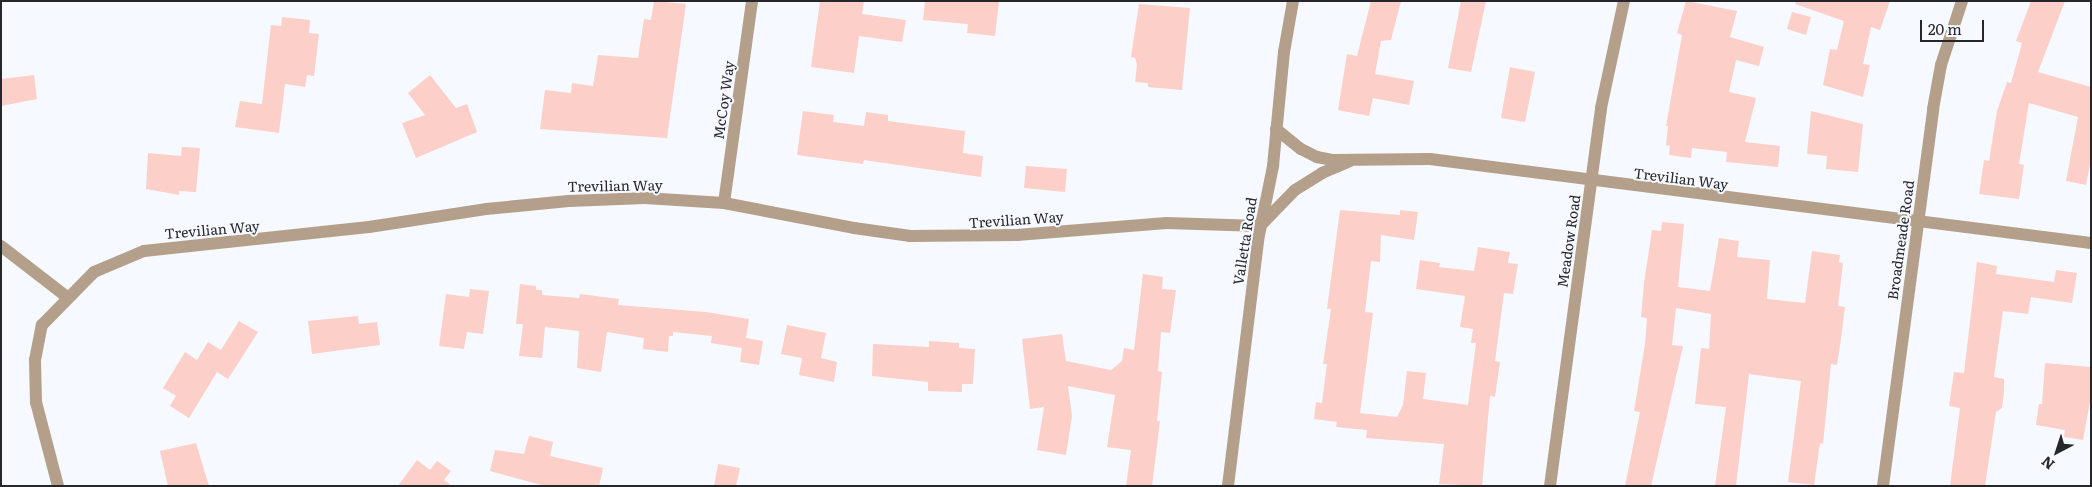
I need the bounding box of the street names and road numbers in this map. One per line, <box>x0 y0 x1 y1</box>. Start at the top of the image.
street label: McCoy Way <box>709 60 737 140</box>
street label: Trevilian Way <box>1633 164 1729 192</box>
street label: Trevilian Way <box>567 176 663 194</box>
street label: Broadmeade Road <box>1883 179 1917 301</box>
street label: Meadow Road <box>1553 193 1583 289</box>
street label: Valletta Road <box>1229 196 1259 286</box>
street label: Trevilian Way <box>968 207 1064 231</box>
street label: Trevilian Way <box>164 216 260 242</box>

